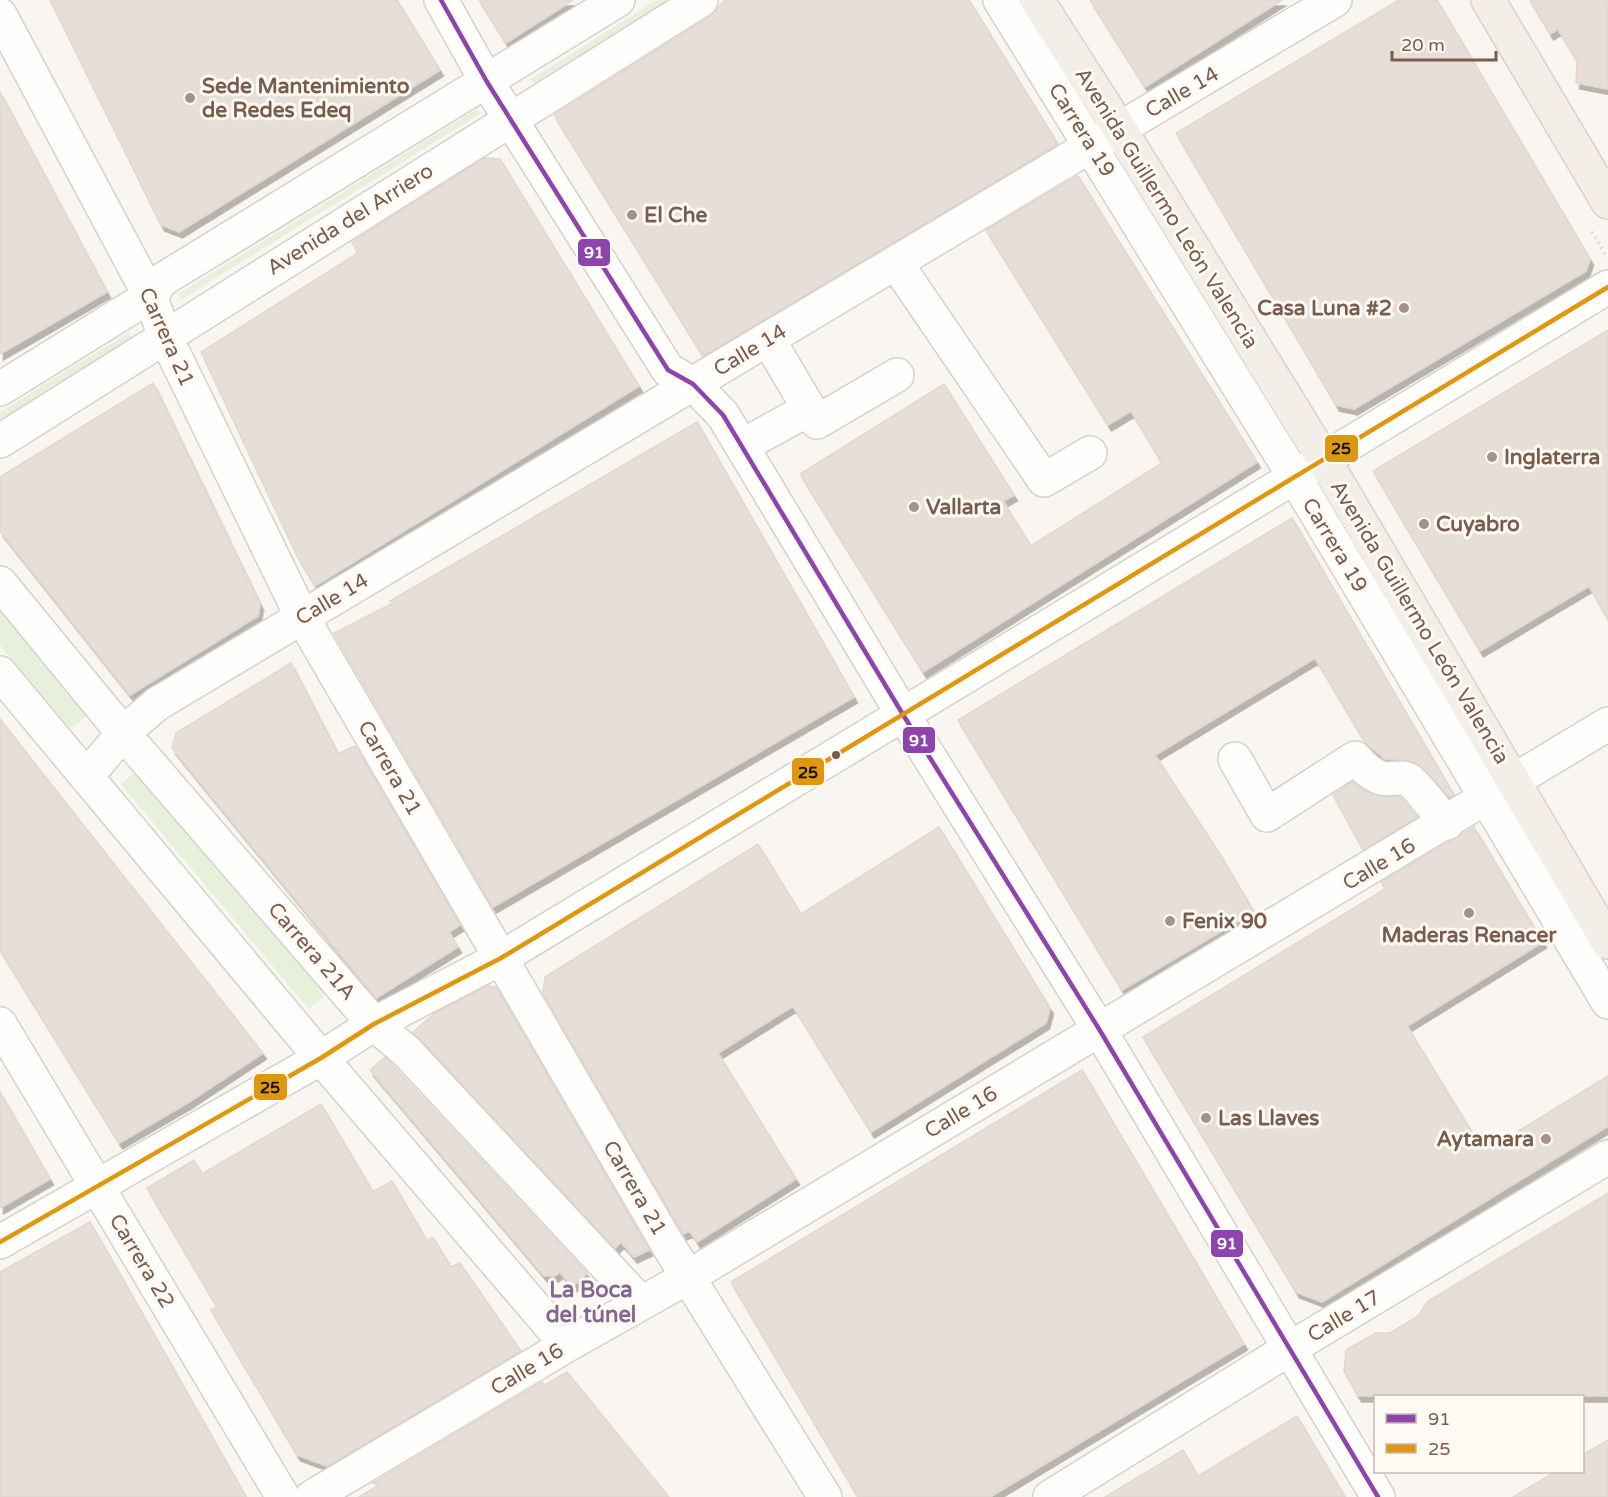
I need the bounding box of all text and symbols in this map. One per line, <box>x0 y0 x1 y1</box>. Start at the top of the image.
scale bar <box>1392 24 1496 62</box>
text: 20 m <box>1401 34 1445 56</box>
street label: Calle 14 <box>1141 61 1223 123</box>
street label: Avenida Guillermo León Valencia <box>1069 63 1264 353</box>
place label: Sede Mantenimiento de Redes Edeq <box>202 74 410 123</box>
street label: Carrera 19 <box>1043 79 1120 182</box>
marker: Sede Mantenimiento de Redes Edeq <box>183 91 197 105</box>
street label: Avenida del Arriero <box>262 158 438 281</box>
place label: El Che <box>644 203 707 228</box>
marker: El Che <box>625 208 639 222</box>
line badge: 91 <box>577 238 611 267</box>
text: 91 <box>584 243 604 263</box>
street label: Carrera 21 <box>134 284 199 391</box>
place label: Casa Luna #2 <box>1257 296 1392 321</box>
marker: Casa Luna #2 <box>1397 301 1411 315</box>
street label: Calle 14 <box>709 319 791 382</box>
line badge: 25 <box>1324 434 1359 463</box>
text: 25 <box>1331 439 1351 459</box>
place label: Inglaterra <box>1504 445 1600 470</box>
marker: Inglaterra <box>1485 450 1499 464</box>
street label: Avenida Guillermo León Valencia <box>1325 476 1514 769</box>
street label: Carrera 19 <box>1297 493 1373 597</box>
place label: Vallarta <box>926 495 1001 520</box>
marker: Vallarta <box>907 500 921 514</box>
place label: Cuyabro <box>1436 512 1520 537</box>
marker: Cuyabro <box>1417 517 1431 531</box>
street label: Calle 14 <box>291 568 373 631</box>
street label: Carrera 21 <box>352 716 427 820</box>
line badge: 91 <box>902 726 936 754</box>
text: 91 <box>909 731 929 751</box>
unlabelled marker <box>830 749 842 761</box>
line badge: 25 <box>791 757 825 786</box>
text: 25 <box>798 763 818 783</box>
street label: Calle 16 <box>1338 833 1420 896</box>
street label: Carrera 21A <box>262 897 361 1005</box>
marker: Maderas Renacer <box>1462 906 1476 920</box>
place label: Fenix 90 <box>1182 909 1267 934</box>
marker: Fenix 90 <box>1163 914 1177 928</box>
place label: Maderas Renacer <box>1381 923 1557 948</box>
line badge: 25 <box>253 1073 288 1101</box>
text: 25 <box>260 1078 280 1098</box>
street label: Calle 16 <box>920 1081 1002 1144</box>
place label: Las Llaves <box>1218 1106 1319 1131</box>
marker: Las Llaves <box>1199 1111 1213 1125</box>
place label: Aytamara <box>1437 1127 1534 1152</box>
marker: Aytamara <box>1539 1132 1553 1146</box>
street label: Carrera 21 <box>597 1136 672 1240</box>
street label: Carrera 22 <box>104 1209 180 1313</box>
line badge: 91 <box>1210 1229 1244 1258</box>
text: 91 <box>1217 1234 1237 1254</box>
district label: La Boca del túnel <box>546 1277 636 1328</box>
street label: Calle 17 <box>1303 1285 1385 1348</box>
street label: Calle 16 <box>486 1338 568 1401</box>
legend <box>1374 1395 1584 1473</box>
text: 91 <box>1428 1408 1451 1430</box>
text: 25 <box>1428 1438 1451 1460</box>

